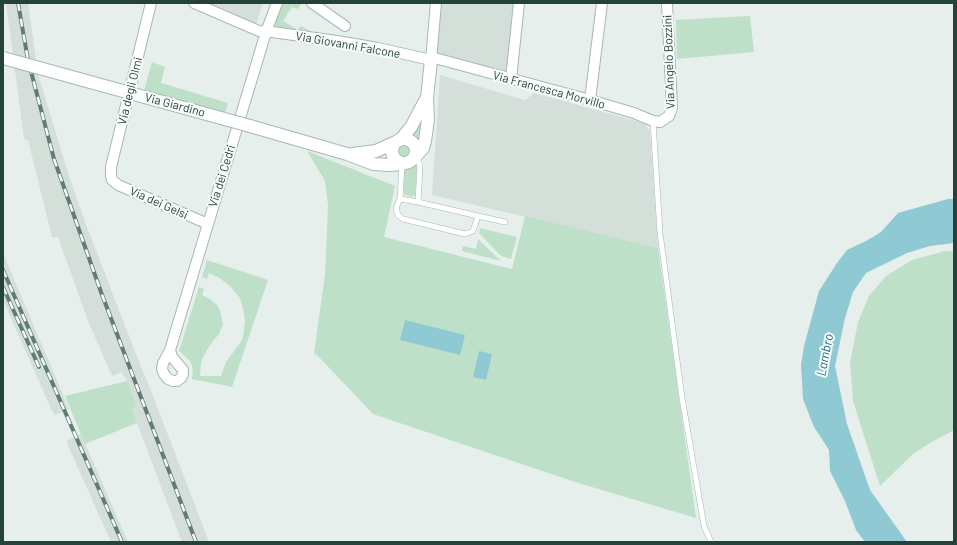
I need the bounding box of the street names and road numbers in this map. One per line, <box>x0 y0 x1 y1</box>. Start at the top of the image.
street label: Via Angelo Bozzini <box>660 15 678 109</box>
street label: Via Giovanni Falcone <box>294 29 402 61</box>
street label: Via degli Olmi <box>115 56 145 126</box>
street label: Via Francesca Morvillo <box>491 68 607 112</box>
street label: Via Giardino <box>143 90 207 120</box>
street label: Via dei Cedri <box>206 143 238 209</box>
street label: Via dei Gelsi <box>128 184 190 222</box>

